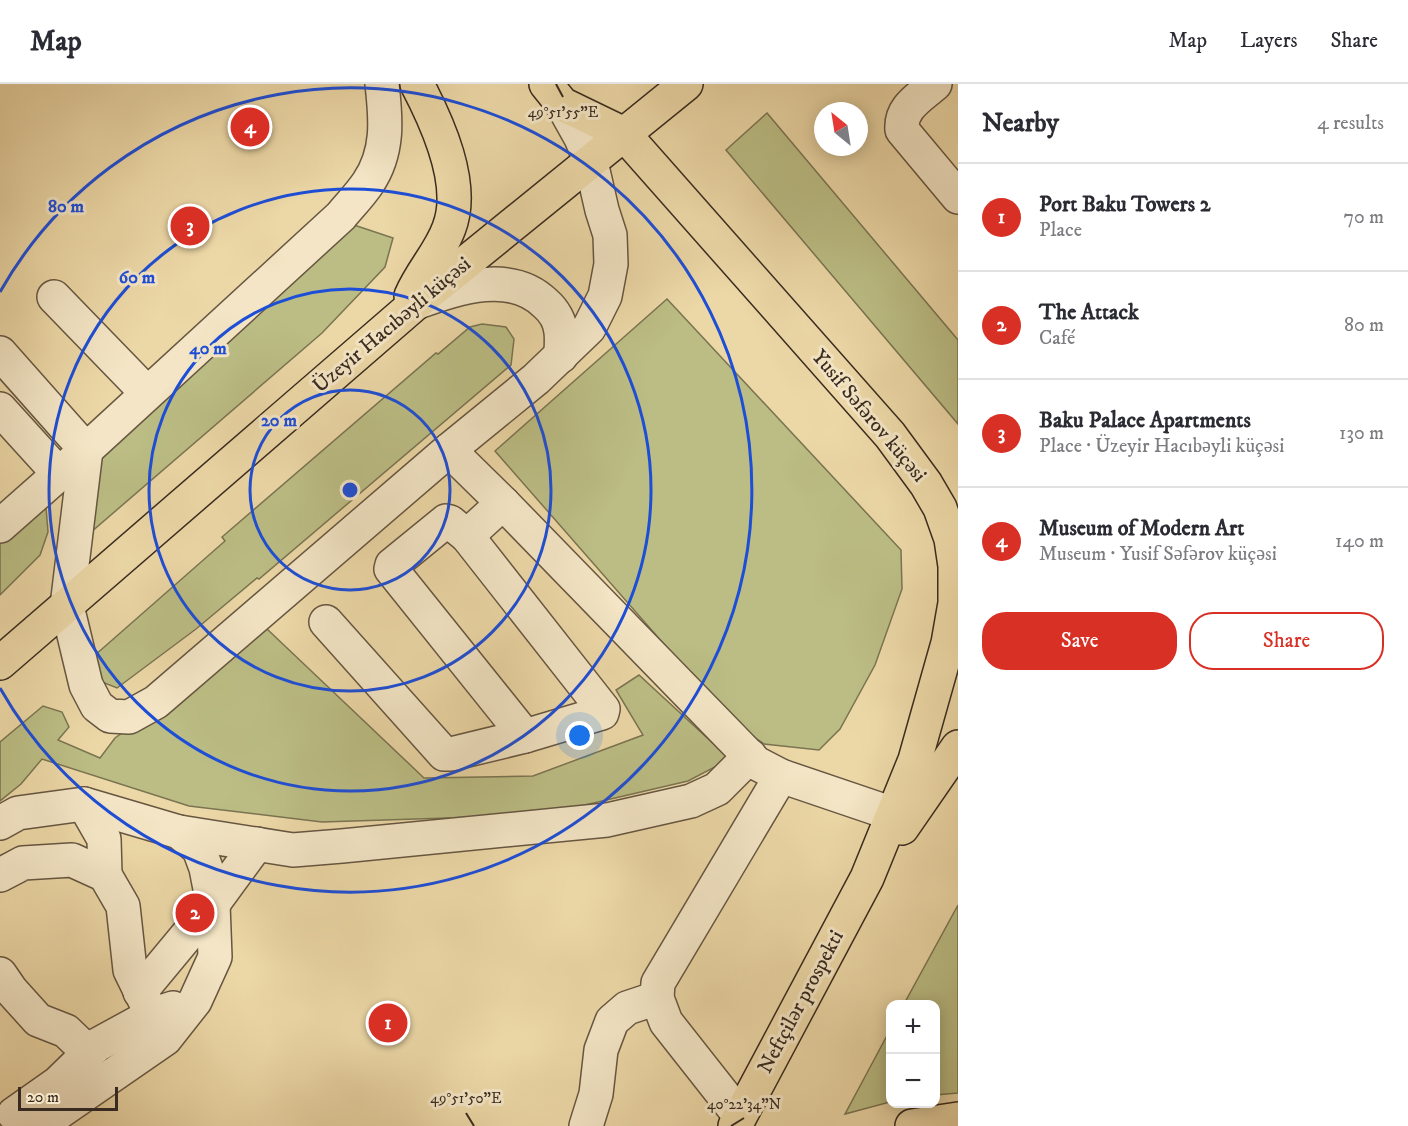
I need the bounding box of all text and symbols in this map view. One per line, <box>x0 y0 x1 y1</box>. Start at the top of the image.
text: Map <box>30 24 82 59</box>
text: Map <box>1168 28 1207 54</box>
text: Layers <box>1240 28 1298 54</box>
text: Share <box>1331 28 1378 54</box>
north arrow <box>814 102 868 156</box>
text: 49°51'55"E <box>528 103 599 122</box>
pin: 4 <box>230 104 270 150</box>
text: Nearby <box>982 107 1059 140</box>
text: 4 results <box>1317 111 1384 136</box>
text: Port Baku Towers 2 <box>1039 191 1211 218</box>
text: 80 m <box>48 196 85 218</box>
pin: 3 <box>170 204 210 248</box>
text: 1 <box>998 205 1005 230</box>
text: 70 m <box>1343 205 1384 230</box>
text: Place <box>1039 218 1082 243</box>
street label: Üzeyir Hacıbəyli küçəsi <box>307 250 476 399</box>
text: 60 m <box>119 267 156 289</box>
text: The Attack <box>1039 299 1139 326</box>
text: 2 <box>997 313 1006 338</box>
text: 80 m <box>1344 313 1384 338</box>
text: Café <box>1039 326 1075 351</box>
text: 40 m <box>188 338 227 360</box>
street label: Yusif Səfərov küçəsi <box>806 344 932 488</box>
text: Baku Palace Apartments <box>1039 407 1251 434</box>
text: 20 m <box>261 410 297 432</box>
text: 3 <box>998 421 1005 446</box>
text: 130 m <box>1339 421 1384 446</box>
text: Place · Üzeyir Hacıbəyli küçəsi <box>1039 434 1284 459</box>
centre of rings <box>340 480 360 500</box>
text: Museum of Modern Art <box>1039 515 1244 542</box>
text: 4 <box>996 529 1007 554</box>
text: 140 m <box>1335 529 1384 554</box>
text: Museum · Yusif Səfərov küçəsi <box>1039 542 1277 567</box>
button: Save <box>982 612 1177 670</box>
button: Share <box>1189 612 1384 670</box>
your location <box>565 721 594 750</box>
pin: 2 <box>176 890 214 936</box>
street label: Neftçilər prospekti <box>752 926 850 1078</box>
pin: 1 <box>368 1000 408 1046</box>
map controls <box>886 1000 940 1108</box>
button: + <box>886 1000 940 1054</box>
button: − <box>886 1054 940 1108</box>
scale bar <box>18 1084 118 1112</box>
text: 20 m <box>27 1087 59 1107</box>
text: 49°51'50"E <box>430 1089 502 1108</box>
text: 40°22'34"N <box>707 1095 781 1114</box>

